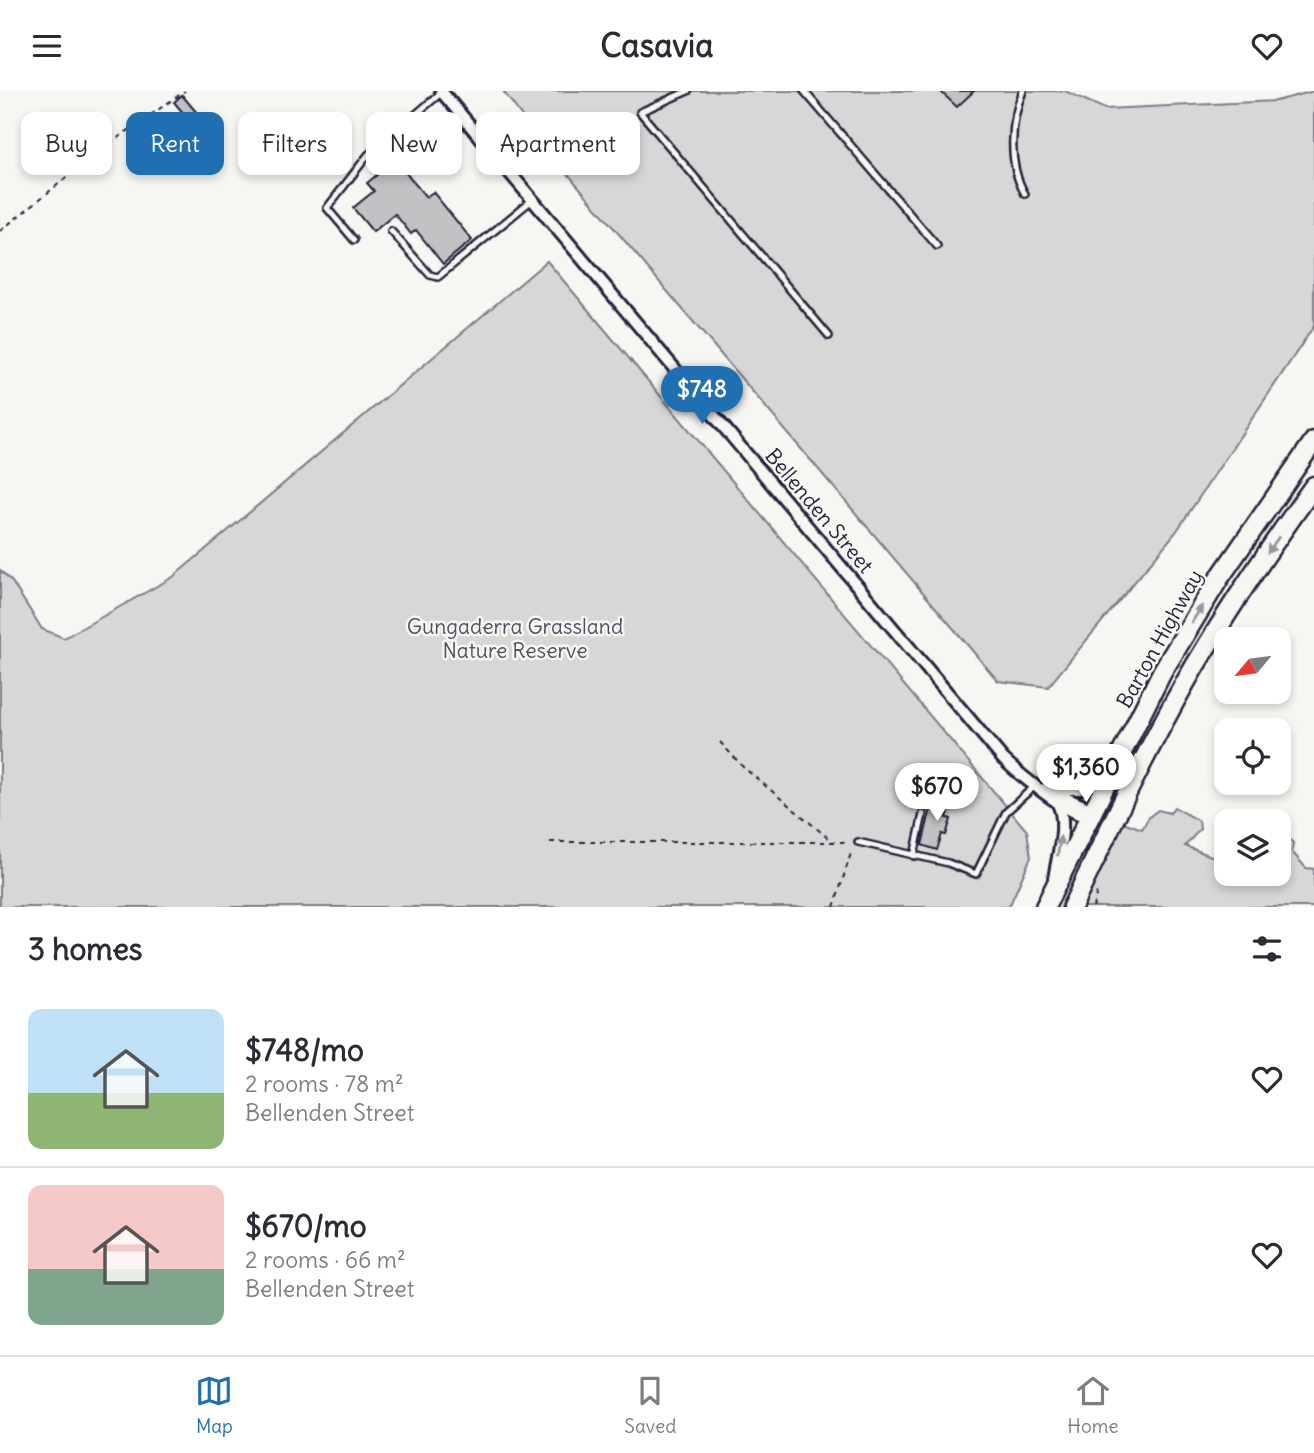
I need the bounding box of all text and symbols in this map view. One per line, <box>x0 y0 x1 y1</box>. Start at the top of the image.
text: Casavia <box>601 25 713 66</box>
icon: menu <box>28 27 66 65</box>
icon: heart <box>1248 27 1286 65</box>
chip: Buy <box>21 112 112 175</box>
chip: Rent <box>126 112 224 175</box>
chip: Filters <box>238 112 352 175</box>
chip: New <box>366 112 462 175</box>
chip: Apartment <box>476 112 640 175</box>
pin: $748 <box>661 367 743 426</box>
text: $748 <box>677 374 727 403</box>
street label: Bellenden Street <box>759 443 879 579</box>
one-way arrow <box>1266 536 1280 554</box>
street label: Barton Highway <box>1110 565 1209 713</box>
one-way arrow <box>1191 604 1204 623</box>
park label: Gungaderra Grassland Nature Reserve <box>407 613 623 664</box>
north arrow <box>1214 627 1292 703</box>
map controls <box>1214 627 1291 886</box>
button: locate <box>1214 718 1291 795</box>
pin: $1,360 <box>1029 745 1143 804</box>
text: $1,360 <box>1052 752 1120 781</box>
pin: $670 <box>896 763 978 823</box>
text: $670 <box>911 771 963 800</box>
button: layers <box>1214 809 1291 886</box>
one-way arrow <box>1053 835 1064 857</box>
text: 3 homes <box>28 930 142 968</box>
icon: filters <box>1248 930 1286 968</box>
text: $748/mo <box>245 1031 364 1069</box>
icon: home <box>84 1037 168 1121</box>
icon: heart <box>1248 1060 1286 1098</box>
text: 2 rooms · 78 m² <box>245 1069 404 1098</box>
text: Bellenden Street <box>245 1098 414 1127</box>
text: $670/mo <box>245 1207 367 1245</box>
icon: home <box>84 1213 168 1297</box>
icon: heart <box>1248 1236 1286 1274</box>
text: 2 rooms · 66 m² <box>245 1245 406 1274</box>
text: Bellenden Street <box>245 1274 414 1303</box>
tab: Map <box>195 1372 233 1438</box>
tab: Saved <box>624 1372 676 1438</box>
tab: Home <box>1067 1372 1119 1438</box>

